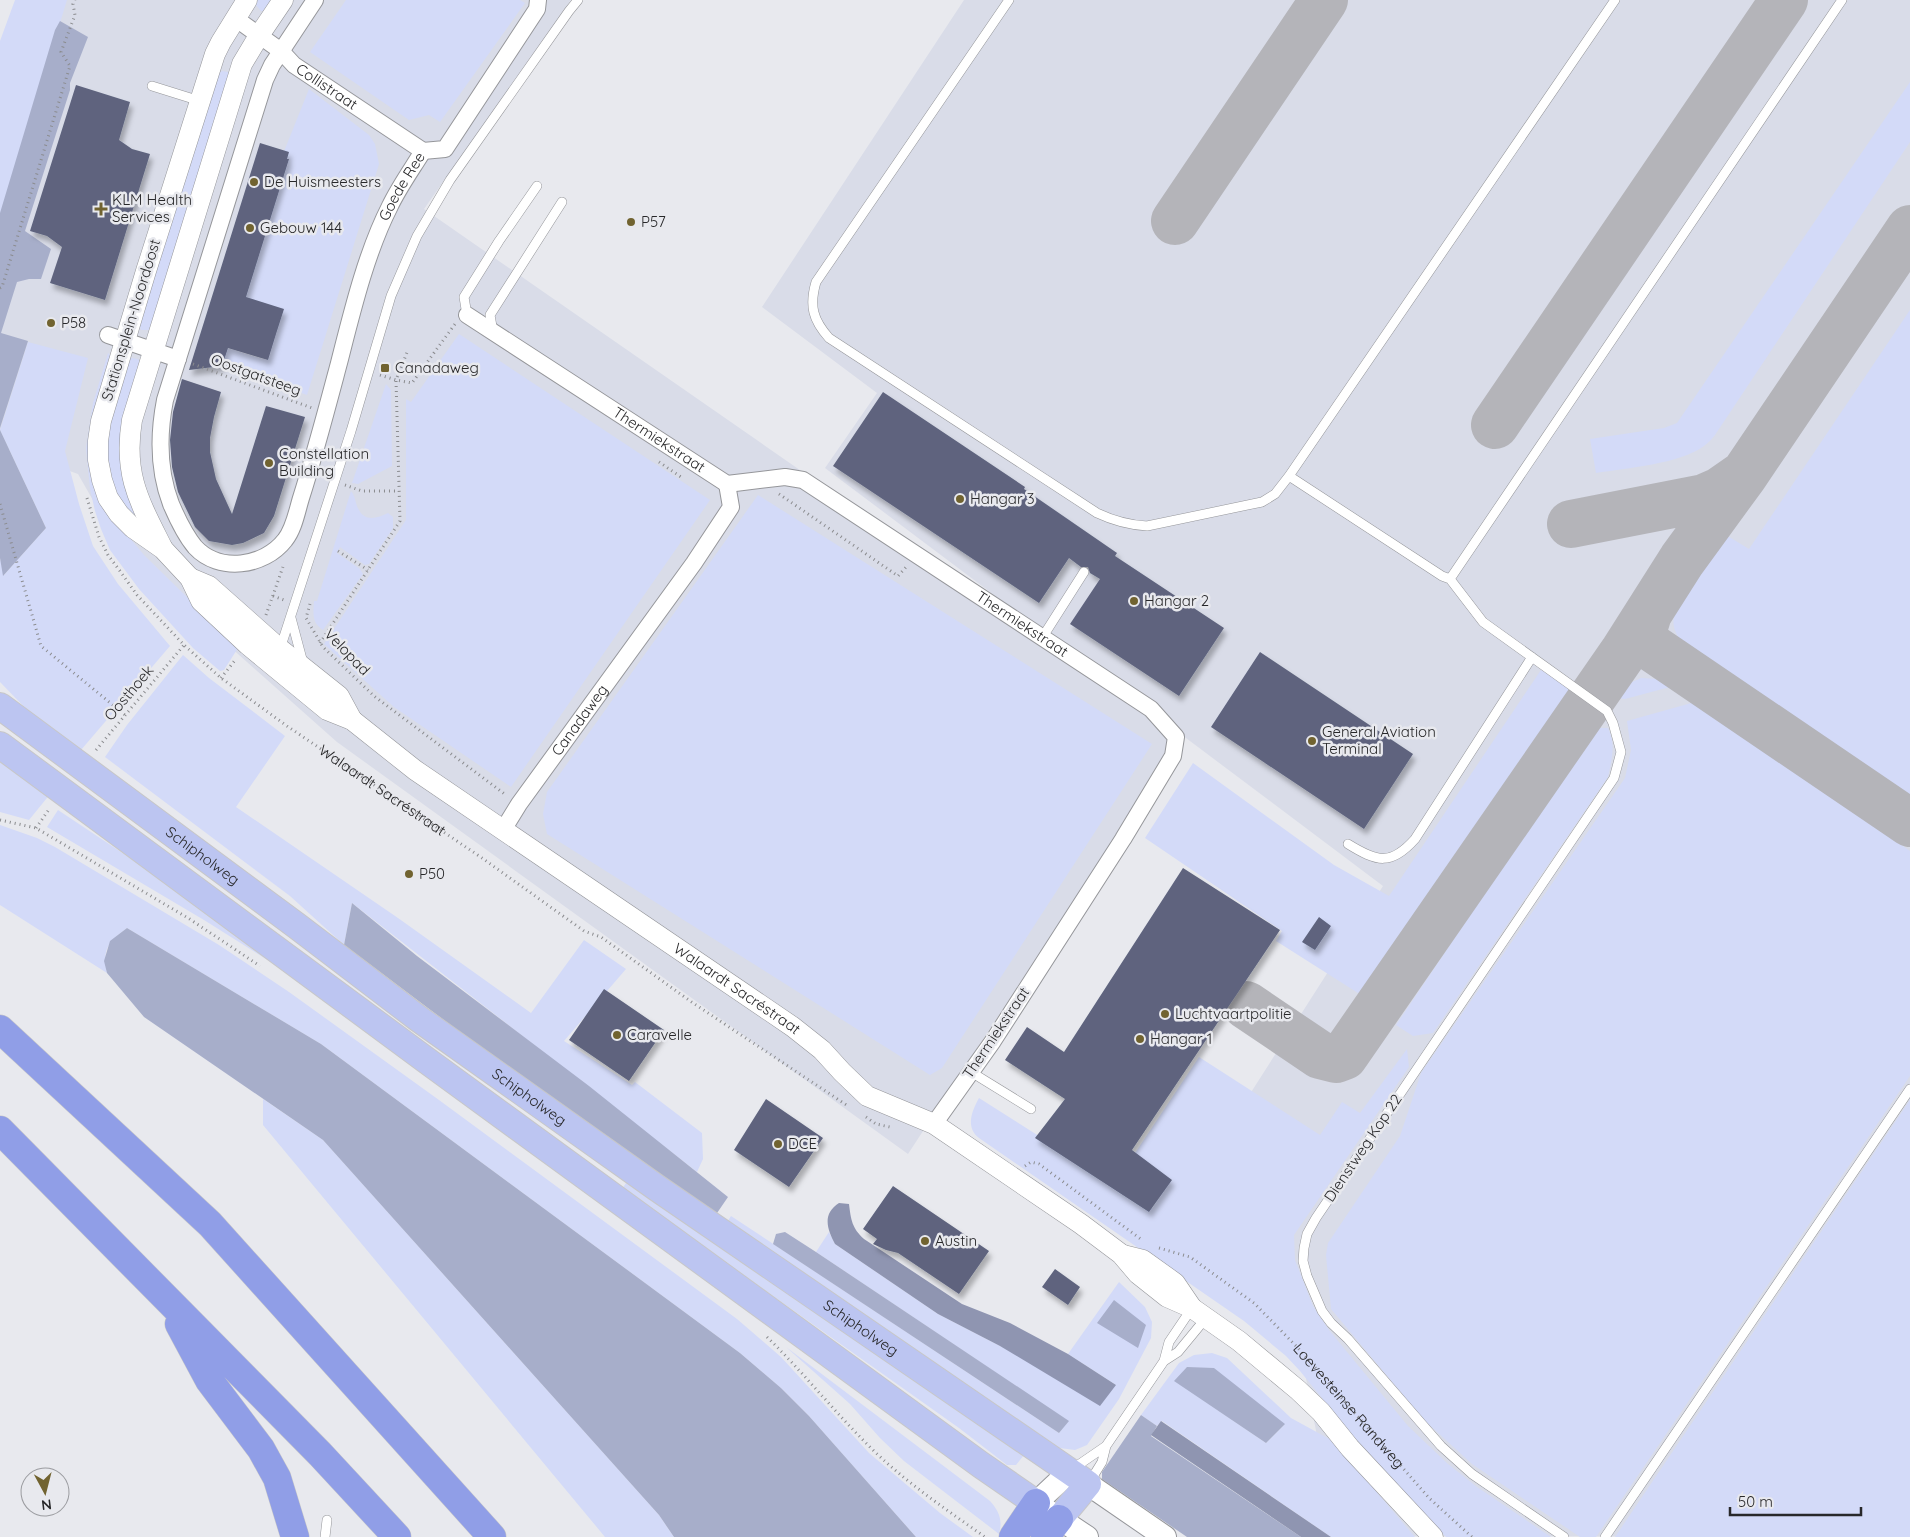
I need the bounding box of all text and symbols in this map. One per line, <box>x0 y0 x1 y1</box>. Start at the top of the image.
street label: Collistraat <box>292 59 361 114</box>
street label: Goede Ree <box>374 148 429 224</box>
place label: De Huismeesters <box>264 172 381 191</box>
marker: De Huismeesters <box>248 176 260 188</box>
place label: KLM Health Services <box>112 190 192 226</box>
marker: KLM Health Services <box>94 202 108 216</box>
place label: P57 <box>641 212 666 231</box>
marker: P57 <box>625 216 637 228</box>
place label: Gebouw 144 <box>260 218 342 237</box>
marker: Gebouw 144 <box>244 222 256 234</box>
street label: Stationsplein-Noordoost <box>97 237 164 403</box>
place label: P58 <box>61 313 86 332</box>
marker: P58 <box>45 317 57 329</box>
street label: Oostgatsteeg <box>208 349 304 400</box>
place label: Canadaweg <box>395 358 479 377</box>
marker: Canadaweg <box>379 362 391 374</box>
street label: Thermiekstraat <box>609 402 709 476</box>
place label: Constellation Building <box>279 444 369 480</box>
marker: Constellation Building <box>263 457 275 469</box>
place label: Hangar 3 <box>970 489 1035 508</box>
marker: Hangar 3 <box>954 493 966 505</box>
street label: Thermiekstraat <box>973 587 1072 661</box>
place label: Hangar 2 <box>1144 591 1209 610</box>
marker: Hangar 2 <box>1128 595 1140 607</box>
street label: Velopad <box>320 624 374 679</box>
street label: Oosthoek <box>100 661 157 724</box>
street label: Canadaweg <box>547 680 612 759</box>
place label: General Aviation Terminal <box>1322 722 1436 758</box>
marker: General Aviation Terminal <box>1306 735 1318 747</box>
street label: Walaardt Sacréstraat <box>315 740 450 840</box>
street label: Schipholweg <box>162 822 243 889</box>
place label: P50 <box>419 864 445 883</box>
marker: P50 <box>403 868 415 880</box>
street label: Walaardt Sacréstraat <box>670 939 805 1038</box>
street label: Thermiekstraat <box>958 983 1033 1082</box>
place label: Luchtvaartpolitie <box>1175 1004 1292 1023</box>
marker: Luchtvaartpolitie <box>1159 1008 1171 1020</box>
place label: Caravelle <box>627 1025 692 1044</box>
marker: Caravelle <box>611 1029 623 1041</box>
place label: Hangar 1 <box>1150 1029 1212 1048</box>
marker: Hangar 1 <box>1134 1033 1146 1045</box>
street label: Schipholweg <box>488 1064 570 1130</box>
street label: Dienstweg Kop 22 <box>1320 1090 1406 1205</box>
place label: DCE <box>788 1134 817 1153</box>
marker: DCE <box>772 1138 784 1150</box>
place label: Austin <box>935 1231 977 1250</box>
marker: Austin <box>919 1235 931 1247</box>
street label: Schipholweg <box>820 1295 902 1360</box>
street label: Loevesteinse Randweg <box>1289 1339 1409 1472</box>
north arrow <box>20 1467 70 1517</box>
scale bar <box>1730 1484 1861 1516</box>
text: 50 m <box>1738 1492 1773 1511</box>
text: N <box>40 1495 53 1514</box>

